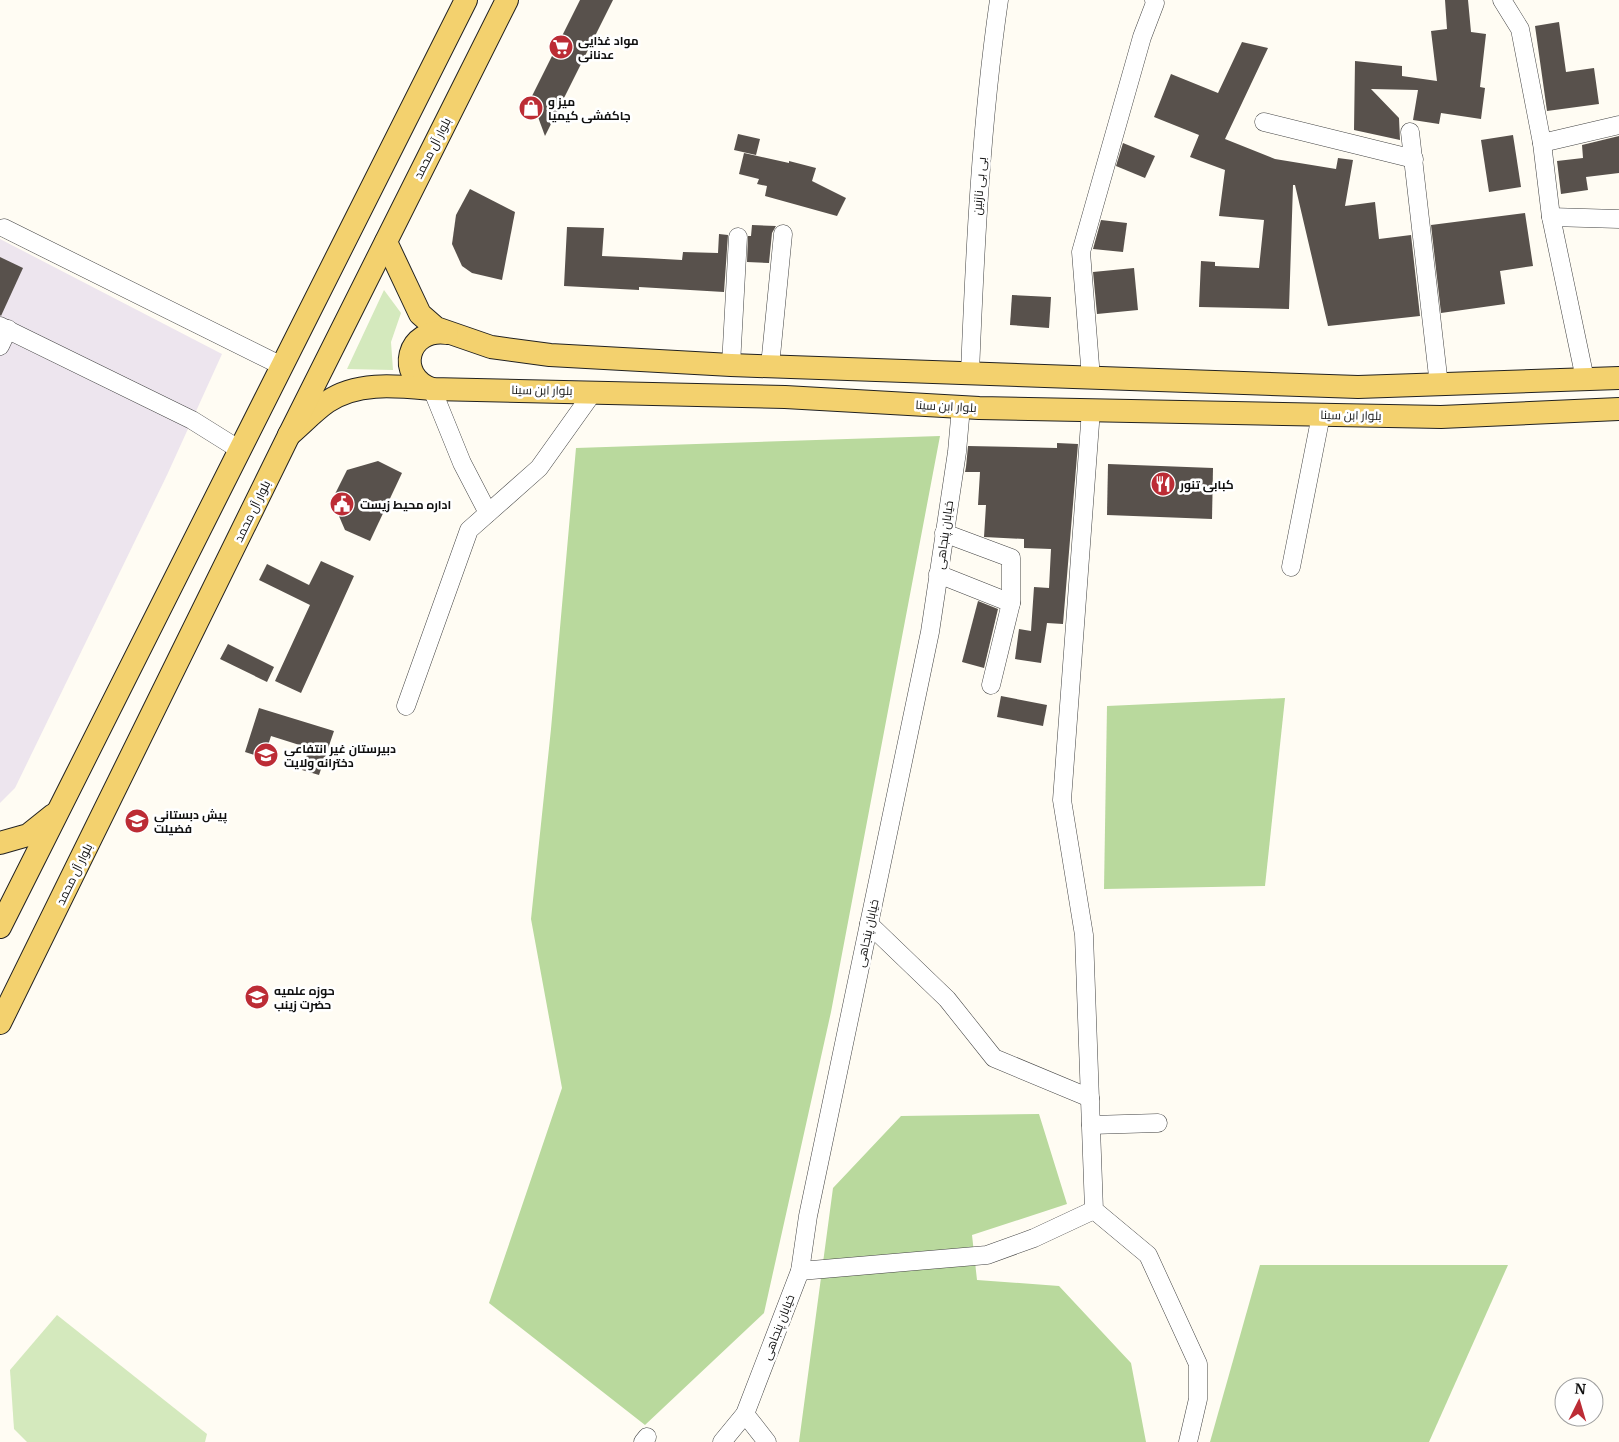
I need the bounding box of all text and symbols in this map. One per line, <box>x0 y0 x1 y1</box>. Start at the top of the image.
place label: مواد غذایی عدنانی <box>578 33 639 63</box>
supermarket icon: مواد غذایی عدنانی <box>548 34 574 60</box>
place label: میز و جاکفشی کیمیا <box>548 94 631 124</box>
shop icon: میز و جاکفشی کیمیا <box>518 95 544 121</box>
street label: بلوار آل محمد <box>410 115 454 181</box>
street label: بی بی نازنین <box>969 156 989 216</box>
street label: بلوار ابن سینا <box>511 382 573 398</box>
street label: بلوار ابن سینا <box>915 397 977 415</box>
street label: بلوار ابن سینا <box>1320 407 1382 423</box>
restaurant icon: کبابی تنور <box>1150 471 1176 497</box>
place label: کبابی تنور <box>1179 477 1234 493</box>
street label: بلوار آل محمد <box>231 478 273 544</box>
public building icon: اداره محیط زیست <box>329 491 355 517</box>
place label: اداره محیط زیست <box>360 497 451 513</box>
street label: خیابان پنجاهی <box>932 500 958 570</box>
place label: دبیرستان غیر انتفاعی دخترانه ولایت <box>284 741 396 771</box>
school or university icon: دبیرستان غیر انتفاعی دخترانه ولایت <box>253 742 279 768</box>
place label: پیش دبستانی فضیلت <box>154 807 228 836</box>
school or university icon: پیش دبستانی فضیلت <box>124 808 150 834</box>
street label: بلوار آل محمد <box>53 841 95 907</box>
street label: خیابان پنجاهی <box>852 898 883 969</box>
place label: حوزه علمیه حضرت زینب <box>274 983 335 1013</box>
school or university icon: حوزه علمیه حضرت زینب <box>244 984 270 1010</box>
street label: خیابان پنجاهی <box>759 1292 799 1363</box>
north arrow <box>1554 1377 1604 1427</box>
text: N <box>1574 1380 1586 1398</box>

